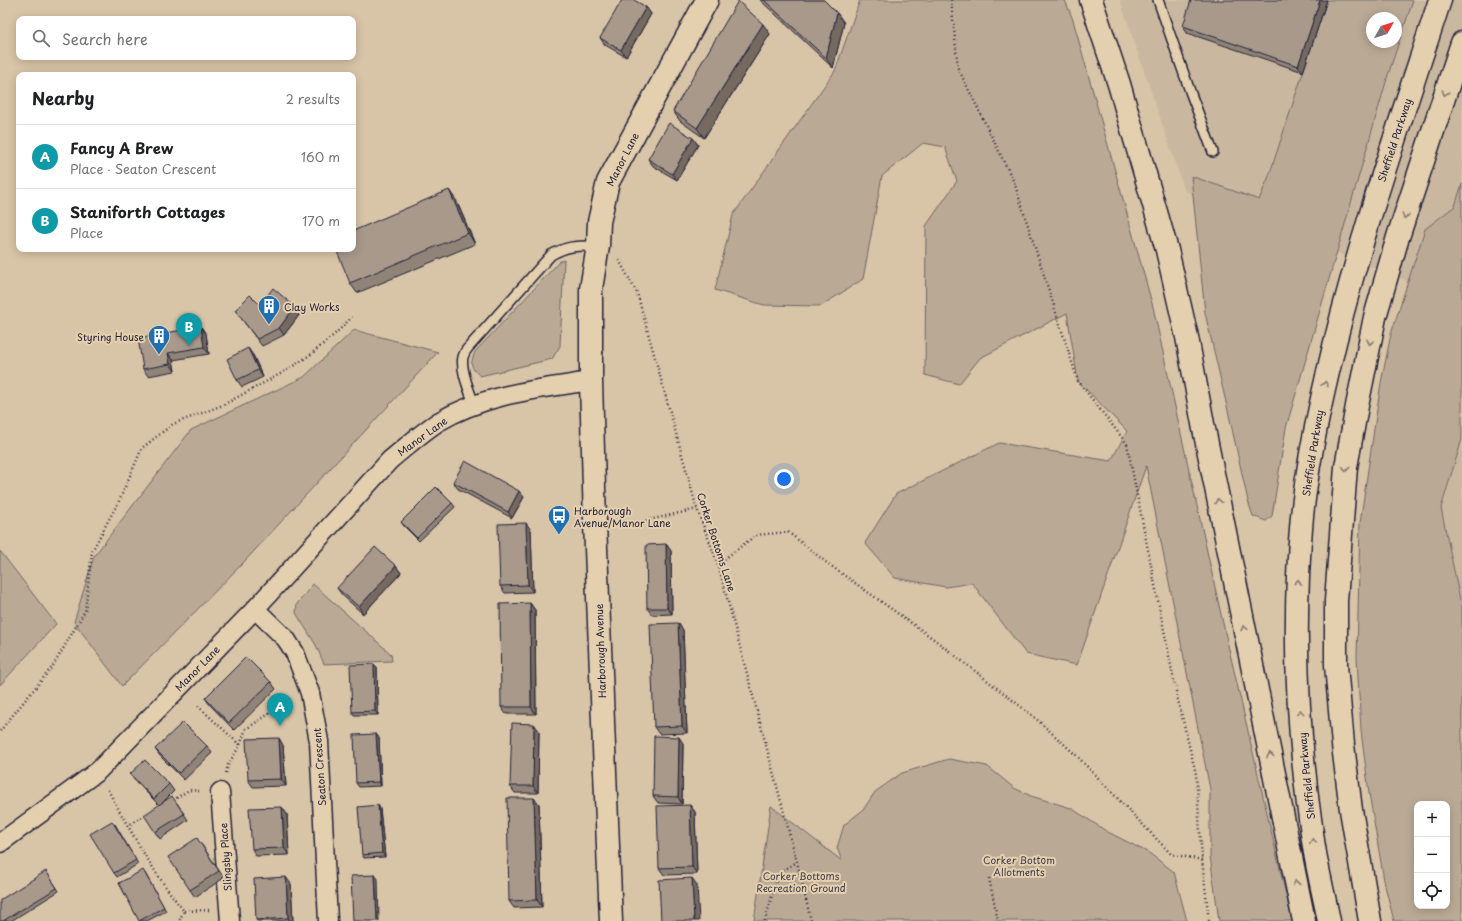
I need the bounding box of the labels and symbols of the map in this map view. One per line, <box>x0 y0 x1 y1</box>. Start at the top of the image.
north arrow <box>1366 12 1402 48</box>
one-way arrow <box>1442 89 1450 96</box>
street label: Sheffield Parkway <box>1373 96 1416 184</box>
street label: Manor Lane <box>602 129 642 189</box>
one-way arrow <box>1401 213 1410 220</box>
building icon: Clay Works <box>256 293 282 326</box>
place label: Clay Works <box>284 299 340 314</box>
pin: B <box>176 313 202 346</box>
building icon: Styring House <box>146 323 172 356</box>
place label: Styring House <box>77 329 145 344</box>
one-way arrow <box>1366 338 1375 345</box>
one-way arrow <box>1320 381 1328 388</box>
street label: Sheffield Parkway <box>1298 409 1327 497</box>
street label: Manor Lane <box>394 412 450 459</box>
one-way arrow <box>1342 466 1351 472</box>
your location <box>774 469 794 489</box>
street label: Corker Bottoms Lane <box>694 490 740 594</box>
one-way arrow <box>1215 497 1223 504</box>
bus stop icon: Harborough Avenue/Manor Lane <box>546 503 572 536</box>
place label: Harborough Avenue/Manor Lane <box>574 503 671 530</box>
one-way arrow <box>1293 579 1302 585</box>
street label: Harborough Avenue <box>591 603 609 699</box>
one-way arrow <box>1241 625 1249 631</box>
street label: Manor Lane <box>171 641 223 694</box>
pin: A <box>267 693 293 726</box>
one-way arrow <box>1295 709 1304 715</box>
street label: Seaton Crescent <box>309 728 329 806</box>
street label: Sheffield Parkway <box>1294 732 1319 820</box>
one-way arrow <box>1266 752 1275 759</box>
street label: Slingsby Place <box>215 822 235 892</box>
one-way arrow <box>1309 838 1318 844</box>
park label: Corker Bottom Allotments <box>983 852 1055 879</box>
park label: Corker Bottoms Recreation Ground <box>756 868 846 895</box>
one-way arrow <box>1292 880 1301 886</box>

